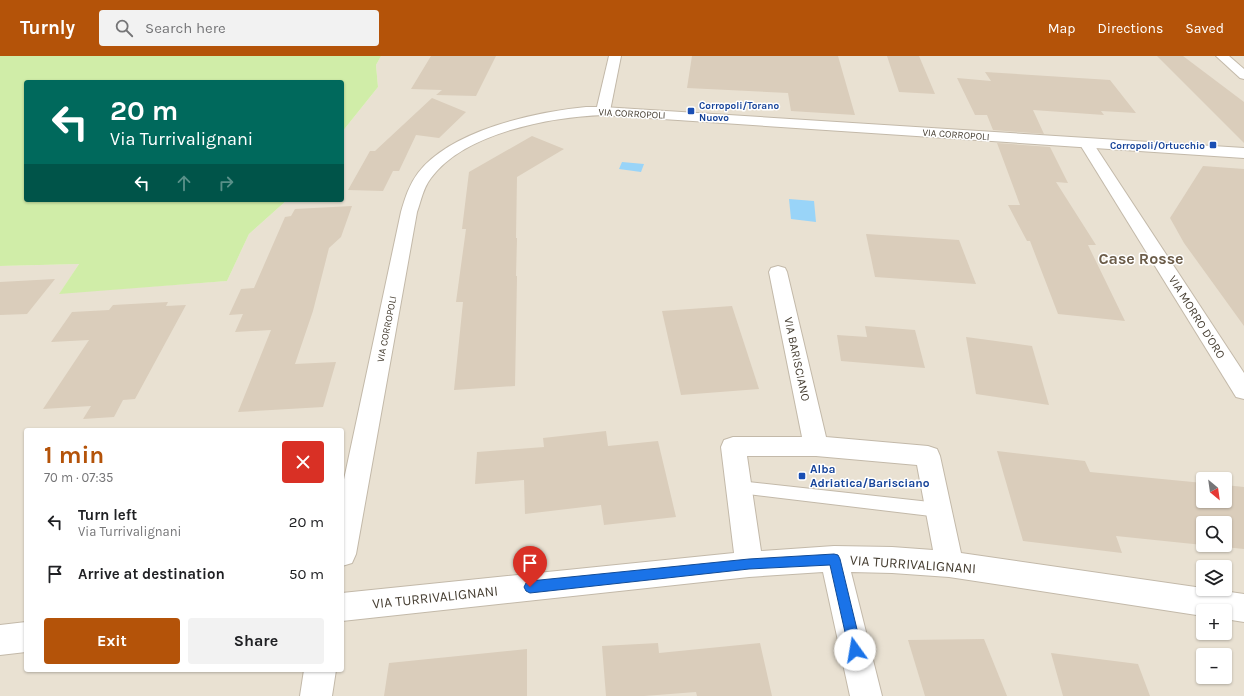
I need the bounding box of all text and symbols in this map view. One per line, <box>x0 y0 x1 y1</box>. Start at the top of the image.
search box <box>99 10 379 46</box>
text: Turnly <box>20 17 75 39</box>
icon: search <box>113 17 135 39</box>
text: Search here <box>145 19 226 37</box>
text: Map <box>1048 20 1076 37</box>
text: Directions <box>1098 20 1163 37</box>
text: Saved <box>1185 20 1224 37</box>
text: 20 m <box>110 94 178 127</box>
icon: left <box>44 96 96 148</box>
place label: Corropoli/Torano Nuovo <box>699 100 779 124</box>
street label: VIA CORROPOLI <box>598 106 666 122</box>
marker: Corropoli/Torano Nuovo <box>686 106 696 116</box>
street label: VIA CORROPOLI <box>922 127 990 143</box>
text: Via Turrivalignani <box>110 128 253 150</box>
place label: Corropoli/Ortucchio <box>1110 140 1205 152</box>
marker: Corropoli/Ortucchio <box>1208 140 1218 150</box>
icon: left <box>131 172 153 194</box>
icon: ahead <box>173 172 195 194</box>
icon: right <box>215 172 237 194</box>
district label: Case Rosse <box>1098 249 1184 268</box>
street label: VIA MORRO D'ORO <box>1166 273 1228 361</box>
street label: VIA CORROPOLI <box>375 295 399 363</box>
street label: VIA BARISCIANO <box>781 316 813 403</box>
text: 1 min <box>44 441 104 469</box>
button: close <box>282 441 324 483</box>
place label: Alba Adriatica/Barisciano <box>810 462 930 490</box>
text: 70 m · 07:35 <box>44 470 113 485</box>
marker: Alba Adriatica/Barisciano <box>797 471 807 481</box>
north arrow <box>1196 472 1232 508</box>
map controls <box>1196 472 1232 684</box>
text: Turn left <box>78 506 137 524</box>
icon: left <box>44 511 66 533</box>
text: 20 m <box>289 513 324 531</box>
button: search <box>1196 516 1232 552</box>
text: Via Turrivalignani <box>78 524 181 539</box>
pin <box>513 546 547 587</box>
icon: arrive <box>519 552 541 574</box>
street label: VIA TURRIVALIGNANI <box>849 552 977 577</box>
button: layers <box>1196 560 1232 596</box>
icon: arrive <box>44 563 66 585</box>
text: Arrive at destination <box>78 565 225 583</box>
text: 50 m <box>289 565 324 583</box>
street label: VIA TURRIVALIGNANI <box>371 582 499 613</box>
button: + <box>1196 604 1232 640</box>
button: Exit <box>44 618 180 664</box>
button: Share <box>188 618 324 664</box>
position arrow <box>834 629 876 671</box>
button: − <box>1196 648 1232 684</box>

